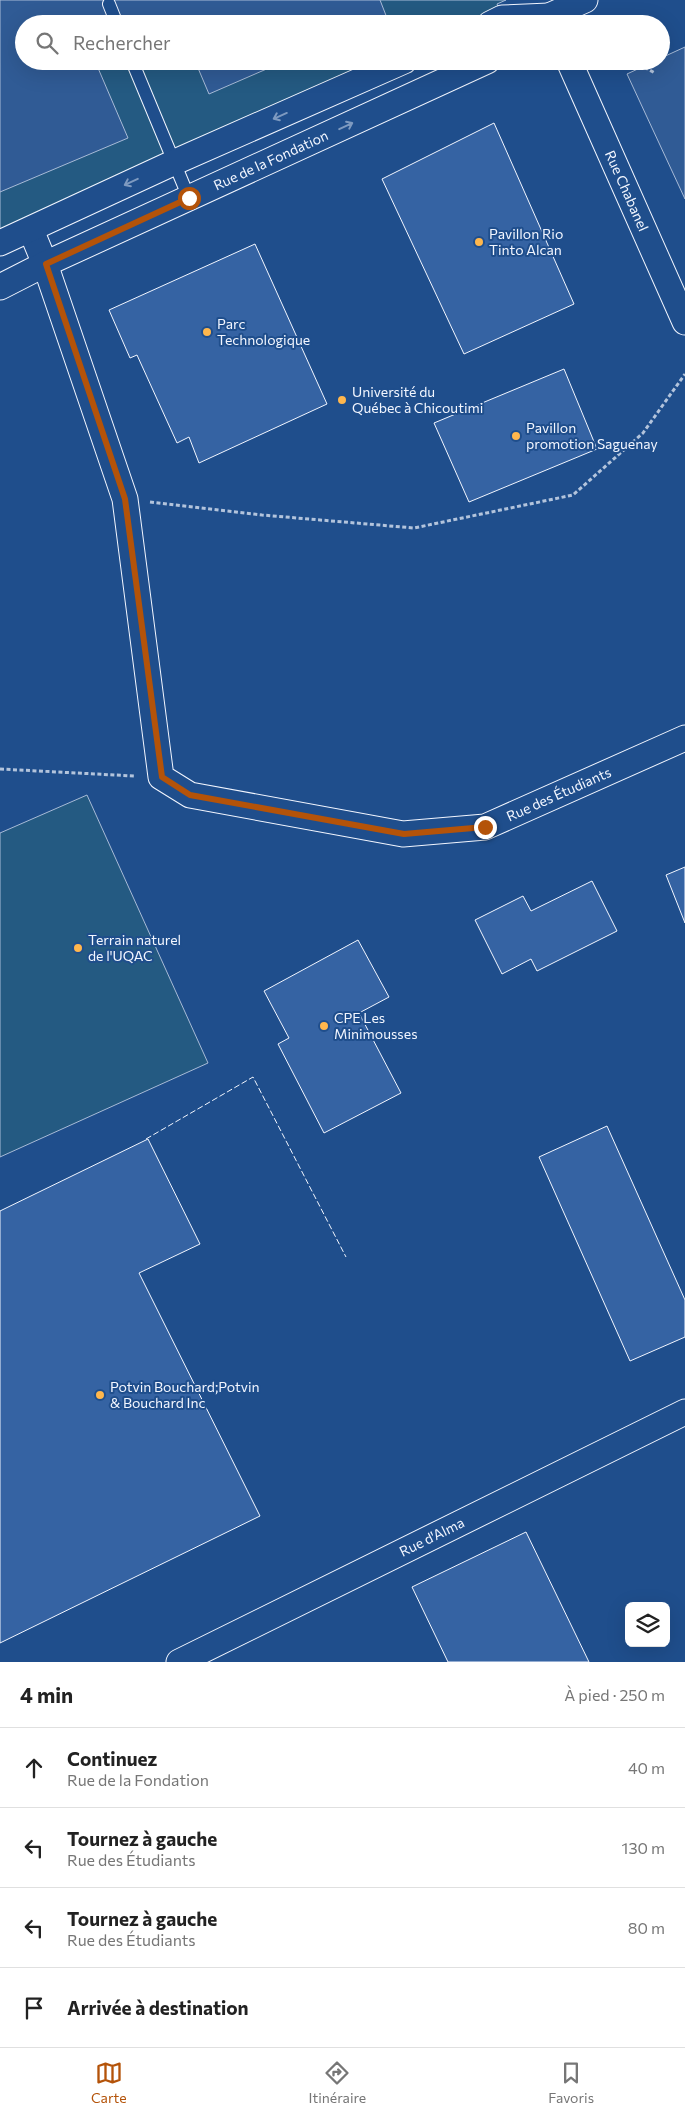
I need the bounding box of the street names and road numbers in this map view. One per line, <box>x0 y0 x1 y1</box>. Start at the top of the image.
street label: Rue de la Fondation <box>211 126 331 194</box>
street label: Rue Chabanel <box>602 147 653 234</box>
street label: Rue des Étudiants <box>504 763 613 824</box>
street label: Rue d'Alma <box>396 1513 467 1560</box>

